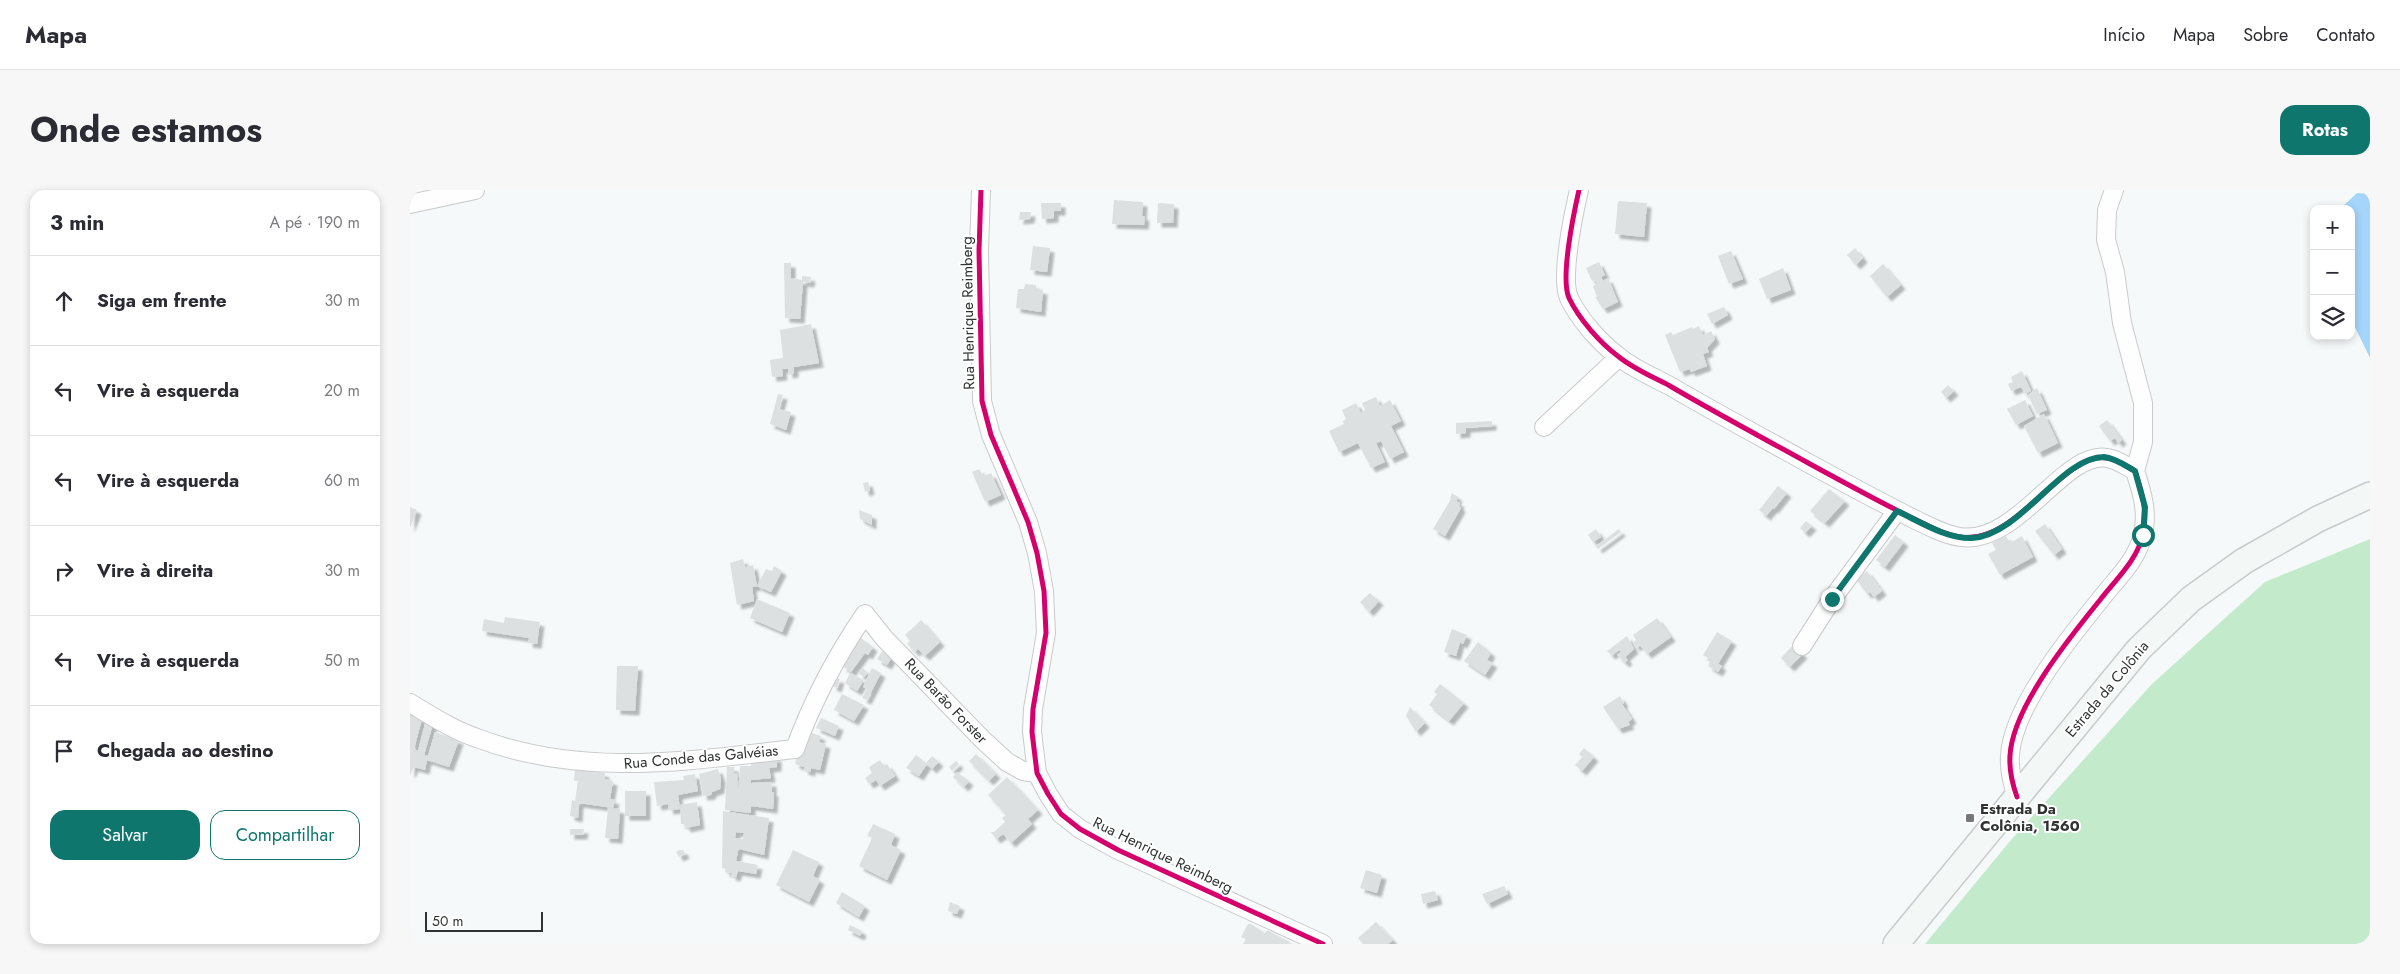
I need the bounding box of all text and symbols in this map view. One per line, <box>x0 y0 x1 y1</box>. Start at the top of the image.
text: Mapa <box>25 17 87 52</box>
text: Início <box>2103 22 2145 48</box>
text: Mapa <box>2173 22 2215 48</box>
text: Sobre <box>2243 22 2288 48</box>
text: Contato <box>2316 22 2375 48</box>
text: Onde estamos <box>30 105 262 155</box>
button: Rotas <box>2280 105 2370 155</box>
map controls <box>2310 205 2355 340</box>
button: + <box>2310 205 2355 250</box>
text: 3 min <box>50 208 104 238</box>
text: A pé · 190 m <box>270 211 360 234</box>
street label: Rua Henrique Reimberg <box>956 236 980 390</box>
button: − <box>2310 250 2355 295</box>
icon: ahead <box>50 287 78 315</box>
text: Siga em frente <box>97 287 227 314</box>
text: 30 m <box>324 289 360 312</box>
button: layers <box>2310 295 2355 340</box>
icon: left <box>50 377 78 405</box>
text: Vire à esquerda <box>97 377 239 404</box>
text: 20 m <box>324 379 360 402</box>
icon: left <box>50 467 78 495</box>
text: Vire à esquerda <box>97 467 239 494</box>
text: 60 m <box>324 469 360 492</box>
route start <box>2132 524 2155 547</box>
icon: right <box>50 557 78 585</box>
text: Vire à direita <box>97 557 213 584</box>
text: 30 m <box>324 559 360 582</box>
route end <box>1821 588 1844 611</box>
street label: Estrada da Colônia <box>2060 636 2154 742</box>
icon: left <box>50 647 78 675</box>
text: Vire à esquerda <box>97 647 239 674</box>
text: 50 m <box>324 649 360 672</box>
street label: Rua Barão Forster <box>899 653 993 749</box>
icon: arrive <box>50 737 78 765</box>
text: Chegada ao destino <box>97 737 273 764</box>
street label: Rua Conde das Galvéias <box>623 739 779 775</box>
place label: Estrada Da Colônia, 1560 <box>1980 798 2080 837</box>
button: Salvar <box>50 810 200 860</box>
button: Compartilhar <box>210 810 360 860</box>
street label: Rua Henrique Reimberg <box>1089 811 1237 899</box>
marker: Estrada Da Colônia, 1560 <box>1964 812 1976 824</box>
scale bar <box>425 909 542 932</box>
text: 50 m <box>432 911 463 931</box>

